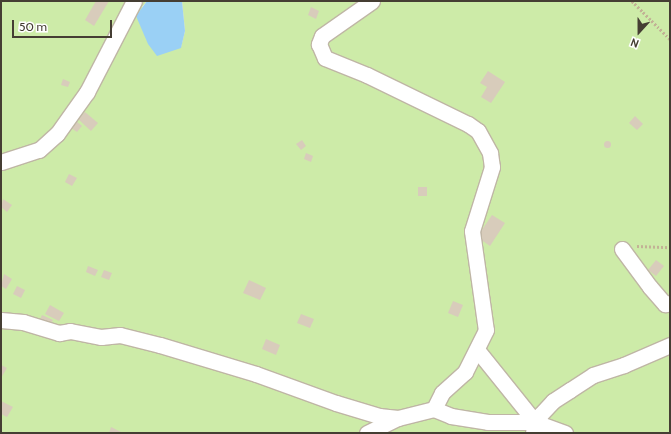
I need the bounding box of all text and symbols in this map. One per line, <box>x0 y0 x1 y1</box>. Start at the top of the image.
scale bar <box>14 12 114 38</box>
north arrow <box>619 12 659 52</box>
text: 50 m <box>19 19 47 34</box>
text: N <box>629 35 641 51</box>

